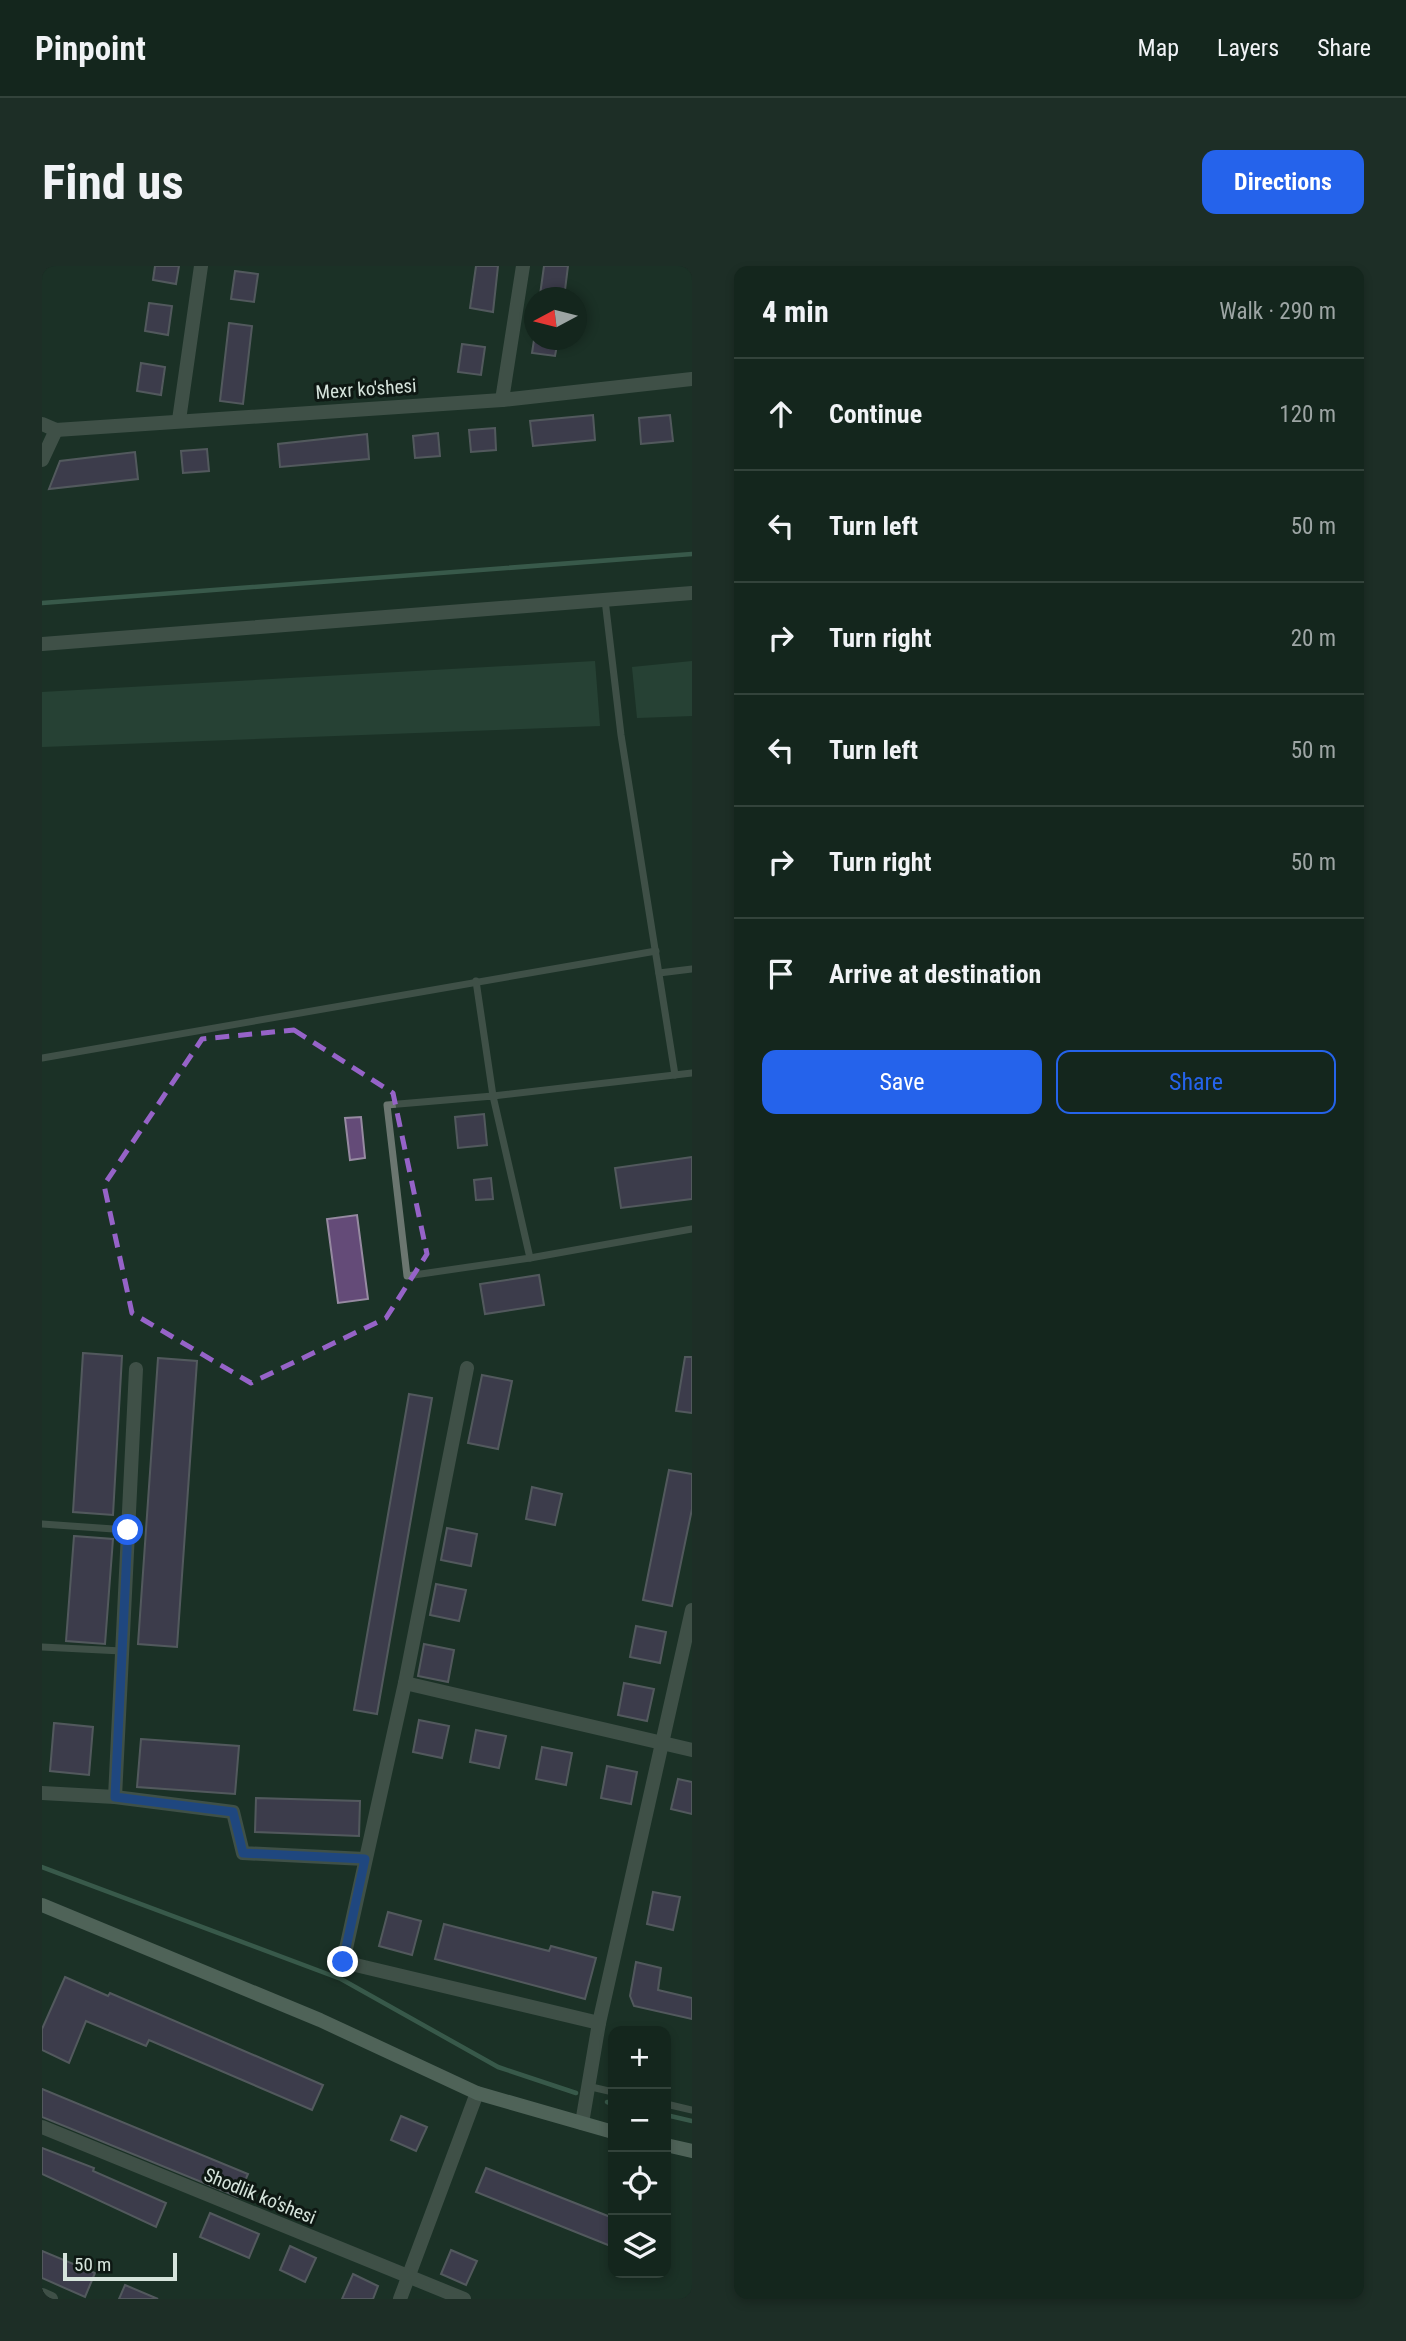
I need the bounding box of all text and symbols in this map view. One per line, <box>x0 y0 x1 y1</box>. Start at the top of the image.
text: Pinpoint <box>35 29 146 68</box>
text: Map <box>1138 34 1179 62</box>
text: Layers <box>1217 34 1279 62</box>
text: Share <box>1317 34 1371 62</box>
button: Directions <box>1202 150 1364 214</box>
text: Find us <box>42 154 184 211</box>
north arrow <box>524 287 587 350</box>
text: 4 min <box>762 294 829 329</box>
text: Walk · 290 m <box>1219 298 1336 325</box>
street label: Mexr ko'shesi <box>315 374 417 404</box>
icon: ahead <box>762 395 800 433</box>
text: Continue <box>829 399 922 429</box>
text: 120 m <box>1279 401 1336 428</box>
icon: left <box>762 507 800 545</box>
text: Turn left <box>829 511 918 541</box>
text: 50 m <box>1291 513 1336 540</box>
icon: right <box>762 619 800 657</box>
text: Turn right <box>829 623 931 653</box>
text: 20 m <box>1291 625 1336 652</box>
icon: left <box>762 731 800 769</box>
text: Turn left <box>829 735 918 765</box>
text: 50 m <box>1291 737 1336 764</box>
icon: right <box>762 843 800 881</box>
text: Turn right <box>829 847 931 877</box>
text: 50 m <box>1291 849 1336 876</box>
icon: arrive <box>762 955 800 993</box>
text: Arrive at destination <box>829 959 1041 989</box>
button: Save <box>762 1050 1042 1114</box>
button: Share <box>1056 1050 1336 1114</box>
route start <box>112 1514 143 1545</box>
route end <box>327 1946 358 1977</box>
map controls <box>608 2026 671 2278</box>
button: + <box>608 2026 671 2089</box>
button: − <box>608 2089 671 2152</box>
button: locate <box>608 2152 671 2215</box>
street label: Shodlik ko'shesi <box>201 2163 319 2229</box>
button: layers <box>608 2215 671 2278</box>
scale bar <box>63 2250 177 2282</box>
text: 50 m <box>74 2253 111 2276</box>

